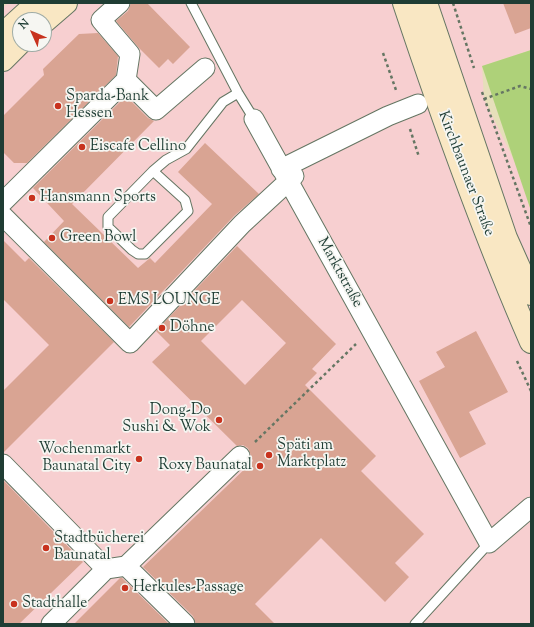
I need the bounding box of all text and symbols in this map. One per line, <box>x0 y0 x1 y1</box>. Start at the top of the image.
north arrow <box>12 12 52 52</box>
text: N <box>15 15 33 33</box>
place label: Sparda-Bank Hessen <box>66 88 149 123</box>
marker: Sparda-Bank Hessen <box>53 101 63 111</box>
street label: Kirchbaunaer Straße <box>433 109 497 239</box>
place label: Eiscafe Cellino <box>90 138 186 156</box>
marker: Eiscafe Cellino <box>77 142 87 152</box>
place label: Hansmann Sports <box>40 189 156 207</box>
marker: Hansmann Sports <box>27 193 37 203</box>
place label: Green Bowl <box>60 229 136 247</box>
marker: Green Bowl <box>47 233 57 243</box>
street label: Marktstraße <box>312 235 366 311</box>
place label: EMS LOUNGE <box>118 292 220 310</box>
marker: EMS LOUNGE <box>105 296 115 306</box>
place label: Döhne <box>170 319 215 337</box>
marker: Döhne <box>157 323 167 333</box>
place label: Dong-Do Sushi & Wok <box>122 402 211 437</box>
marker: Dong-Do Sushi & Wok <box>214 415 224 425</box>
place label: Späti am Marktplatz <box>277 437 346 472</box>
place label: Wochenmarkt Baunatal City <box>39 441 131 476</box>
marker: Späti am Marktplatz <box>264 450 274 460</box>
marker: Wochenmarkt Baunatal City <box>134 454 144 464</box>
place label: Roxy Baunatal <box>158 457 252 475</box>
marker: Roxy Baunatal <box>255 461 265 471</box>
place label: Stadtbücherei Baunatal <box>54 530 144 565</box>
marker: Stadtbücherei Baunatal <box>41 543 51 553</box>
place label: Herkules-Passage <box>133 579 244 597</box>
marker: Herkules-Passage <box>120 583 130 593</box>
place label: Stadthalle <box>22 595 87 613</box>
marker: Stadthalle <box>9 599 19 609</box>

